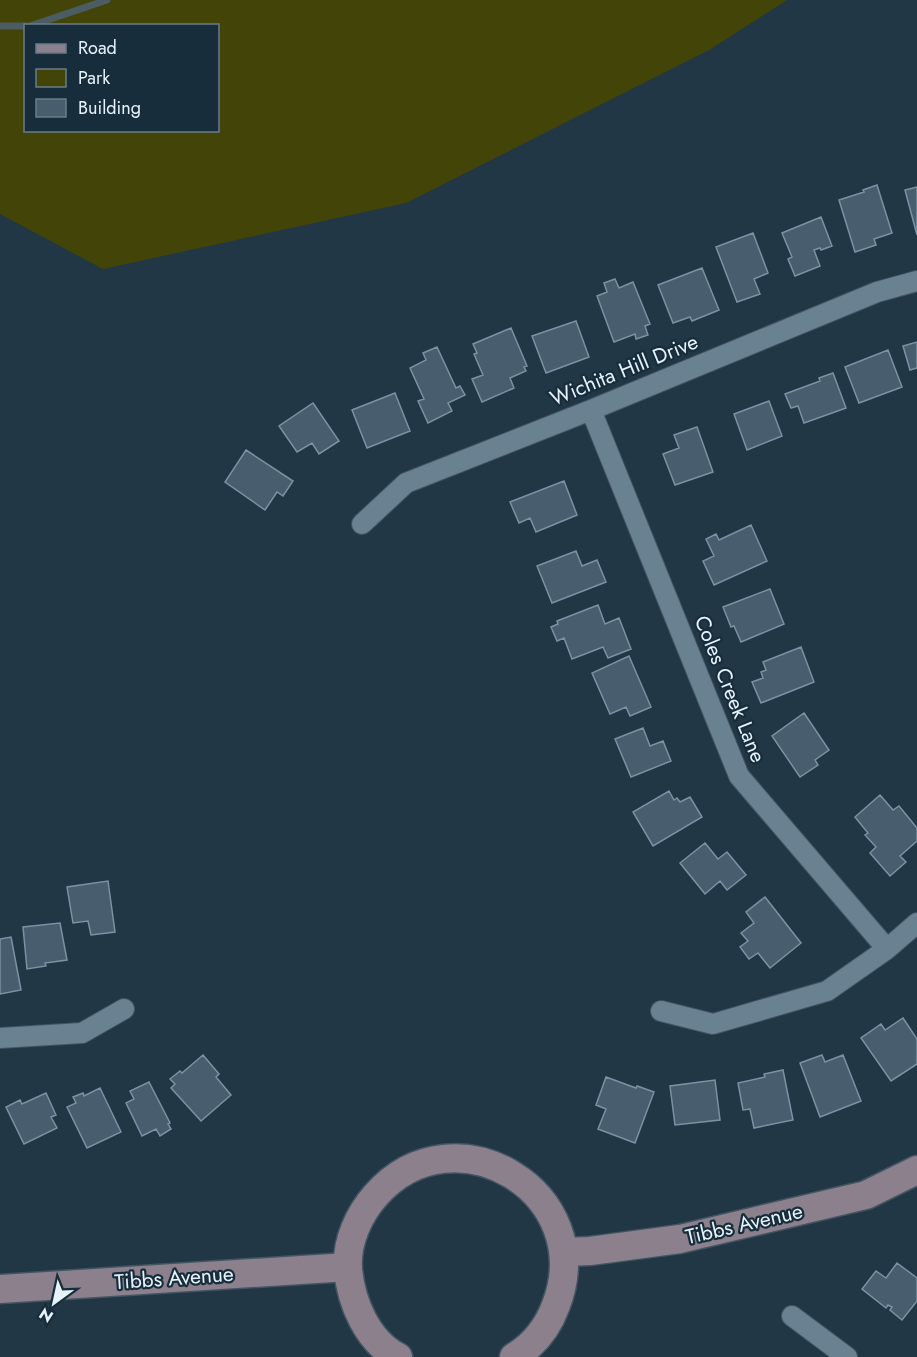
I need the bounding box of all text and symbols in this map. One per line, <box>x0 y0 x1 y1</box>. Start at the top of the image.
legend <box>24 24 219 132</box>
text: Road <box>78 35 117 61</box>
text: Park <box>78 65 110 91</box>
text: Building <box>78 95 141 121</box>
street label: Wichita Hill Drive <box>545 327 703 413</box>
street label: Coles Creek Lane <box>687 611 773 767</box>
street label: Tibbs Avenue <box>682 1196 806 1252</box>
street label: Tibbs Avenue <box>113 1259 235 1297</box>
north arrow <box>24 1273 84 1333</box>
text: N <box>35 1302 58 1328</box>

